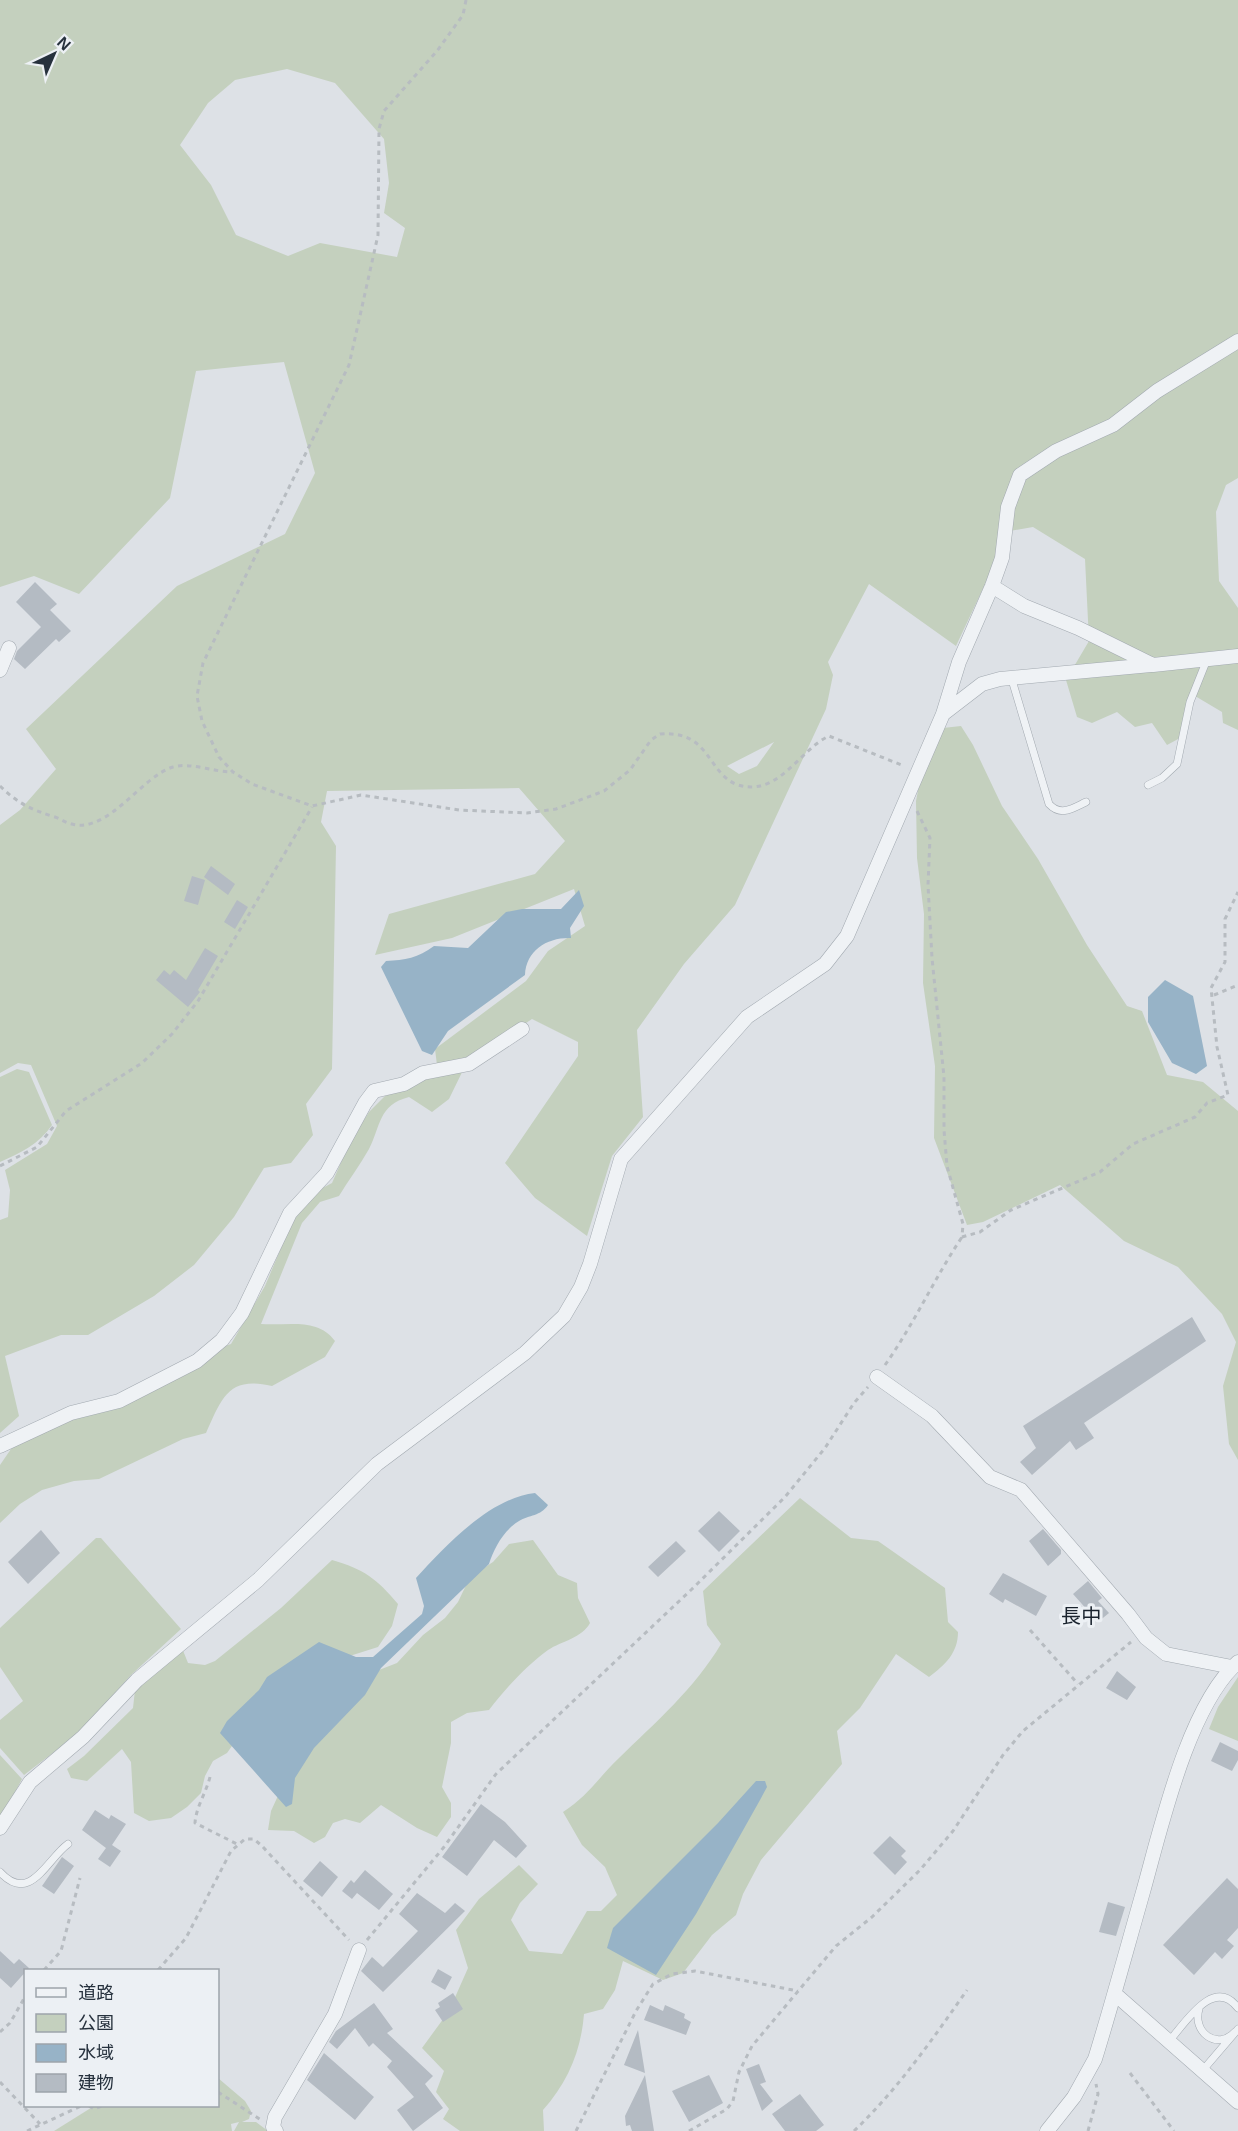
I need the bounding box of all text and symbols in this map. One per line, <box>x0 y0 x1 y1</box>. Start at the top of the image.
north arrow <box>24 24 84 84</box>
text: N <box>54 33 74 54</box>
district label: 長中 <box>1061 1605 1101 1627</box>
legend <box>24 1969 219 2107</box>
text: 道路 <box>78 1983 114 2003</box>
text: 公園 <box>78 2013 114 2033</box>
text: 水域 <box>78 2043 114 2063</box>
text: 建物 <box>78 2073 114 2093</box>

